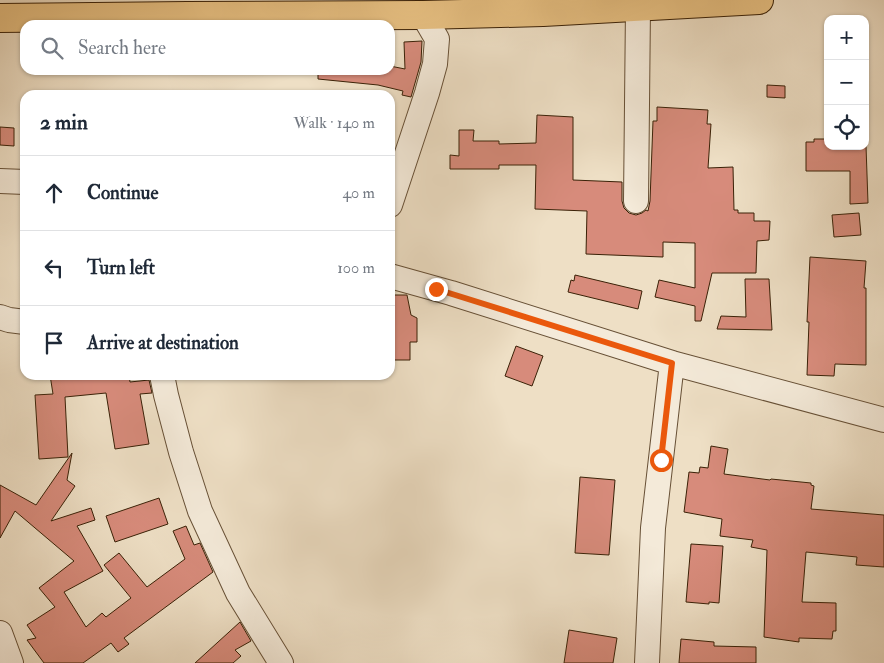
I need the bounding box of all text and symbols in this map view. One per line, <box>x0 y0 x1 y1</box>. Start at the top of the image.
map controls <box>824 15 869 150</box>
button: + <box>824 15 869 60</box>
search box <box>20 20 395 75</box>
icon: search <box>38 34 66 62</box>
text: Search here <box>78 36 166 60</box>
button: − <box>824 60 869 105</box>
button: locate <box>824 105 869 150</box>
text: 2 min <box>40 109 88 136</box>
text: Walk · 140 m <box>294 113 375 133</box>
icon: ahead <box>40 179 68 207</box>
text: Continue <box>87 181 158 205</box>
text: 40 m <box>342 183 375 203</box>
icon: left <box>40 254 68 282</box>
text: Turn left <box>87 256 155 280</box>
text: 100 m <box>337 258 375 278</box>
route end <box>425 278 448 301</box>
icon: arrive <box>40 329 68 357</box>
text: Arrive at destination <box>87 331 239 355</box>
route start <box>650 449 673 472</box>

